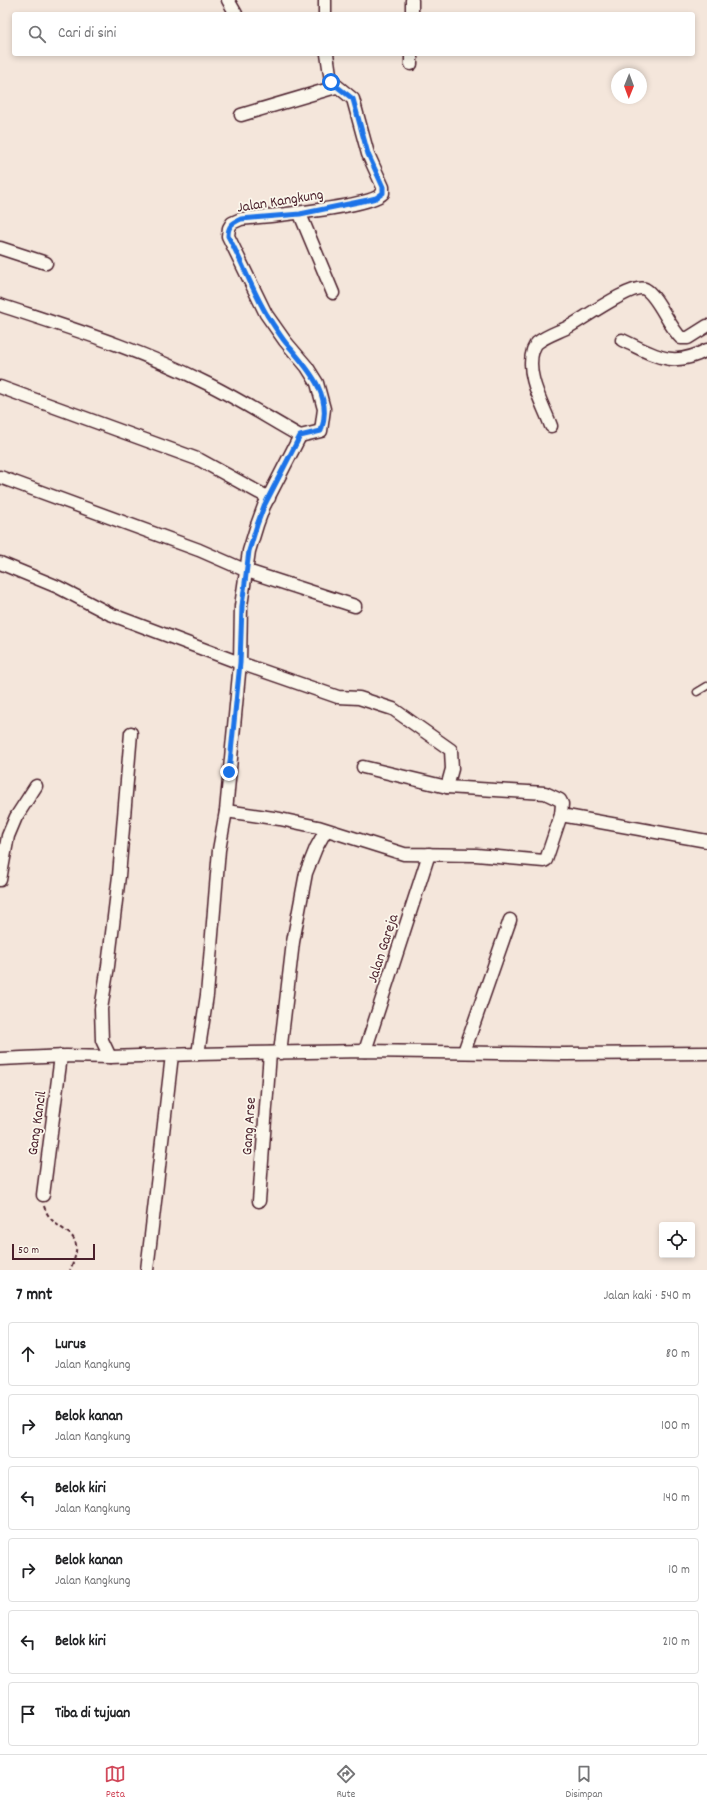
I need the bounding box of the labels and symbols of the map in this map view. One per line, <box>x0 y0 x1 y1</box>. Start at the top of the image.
north arrow <box>611 68 647 104</box>
route start <box>322 73 340 91</box>
street label: Jalan Kangkung <box>236 184 325 220</box>
route end <box>220 763 238 781</box>
street label: Jalan Gareja <box>362 910 406 986</box>
street label: Gang Kancil <box>23 1089 53 1157</box>
street label: Gang Arse <box>237 1096 263 1156</box>
scale bar <box>12 1242 95 1261</box>

